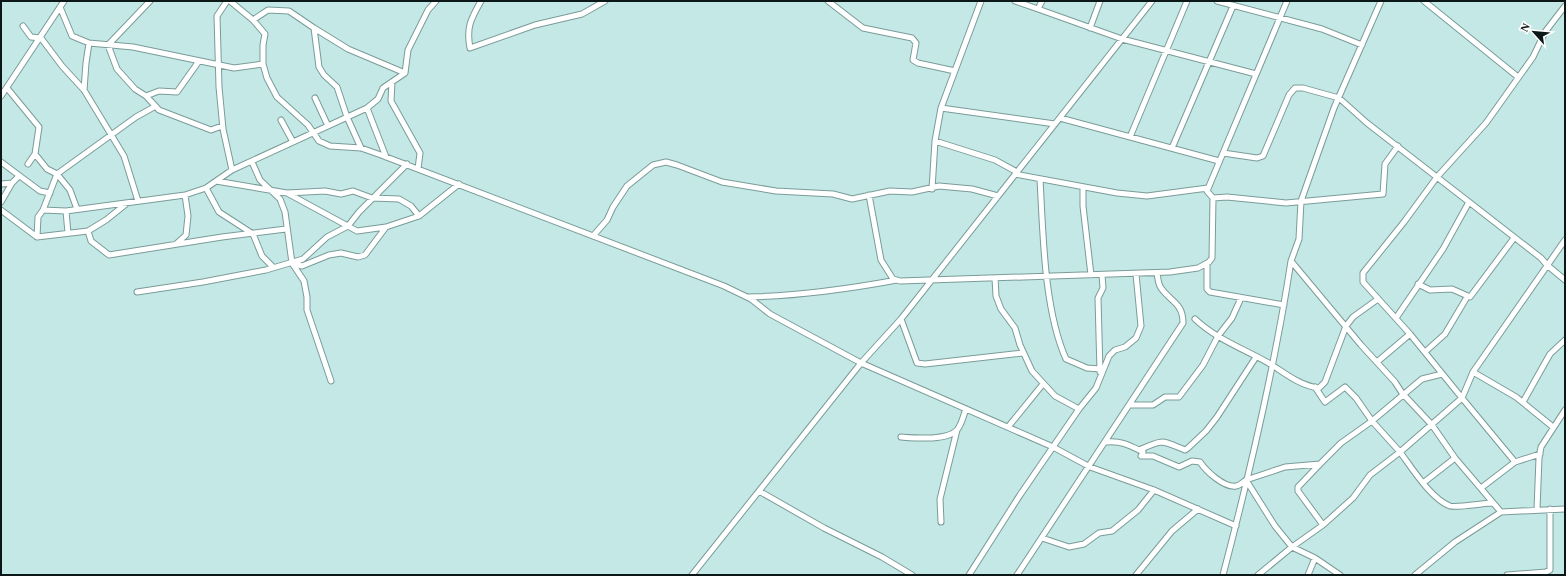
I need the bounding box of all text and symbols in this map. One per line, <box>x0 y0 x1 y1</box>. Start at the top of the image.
north arrow <box>1514 12 1554 52</box>
text: N <box>1518 21 1532 34</box>

